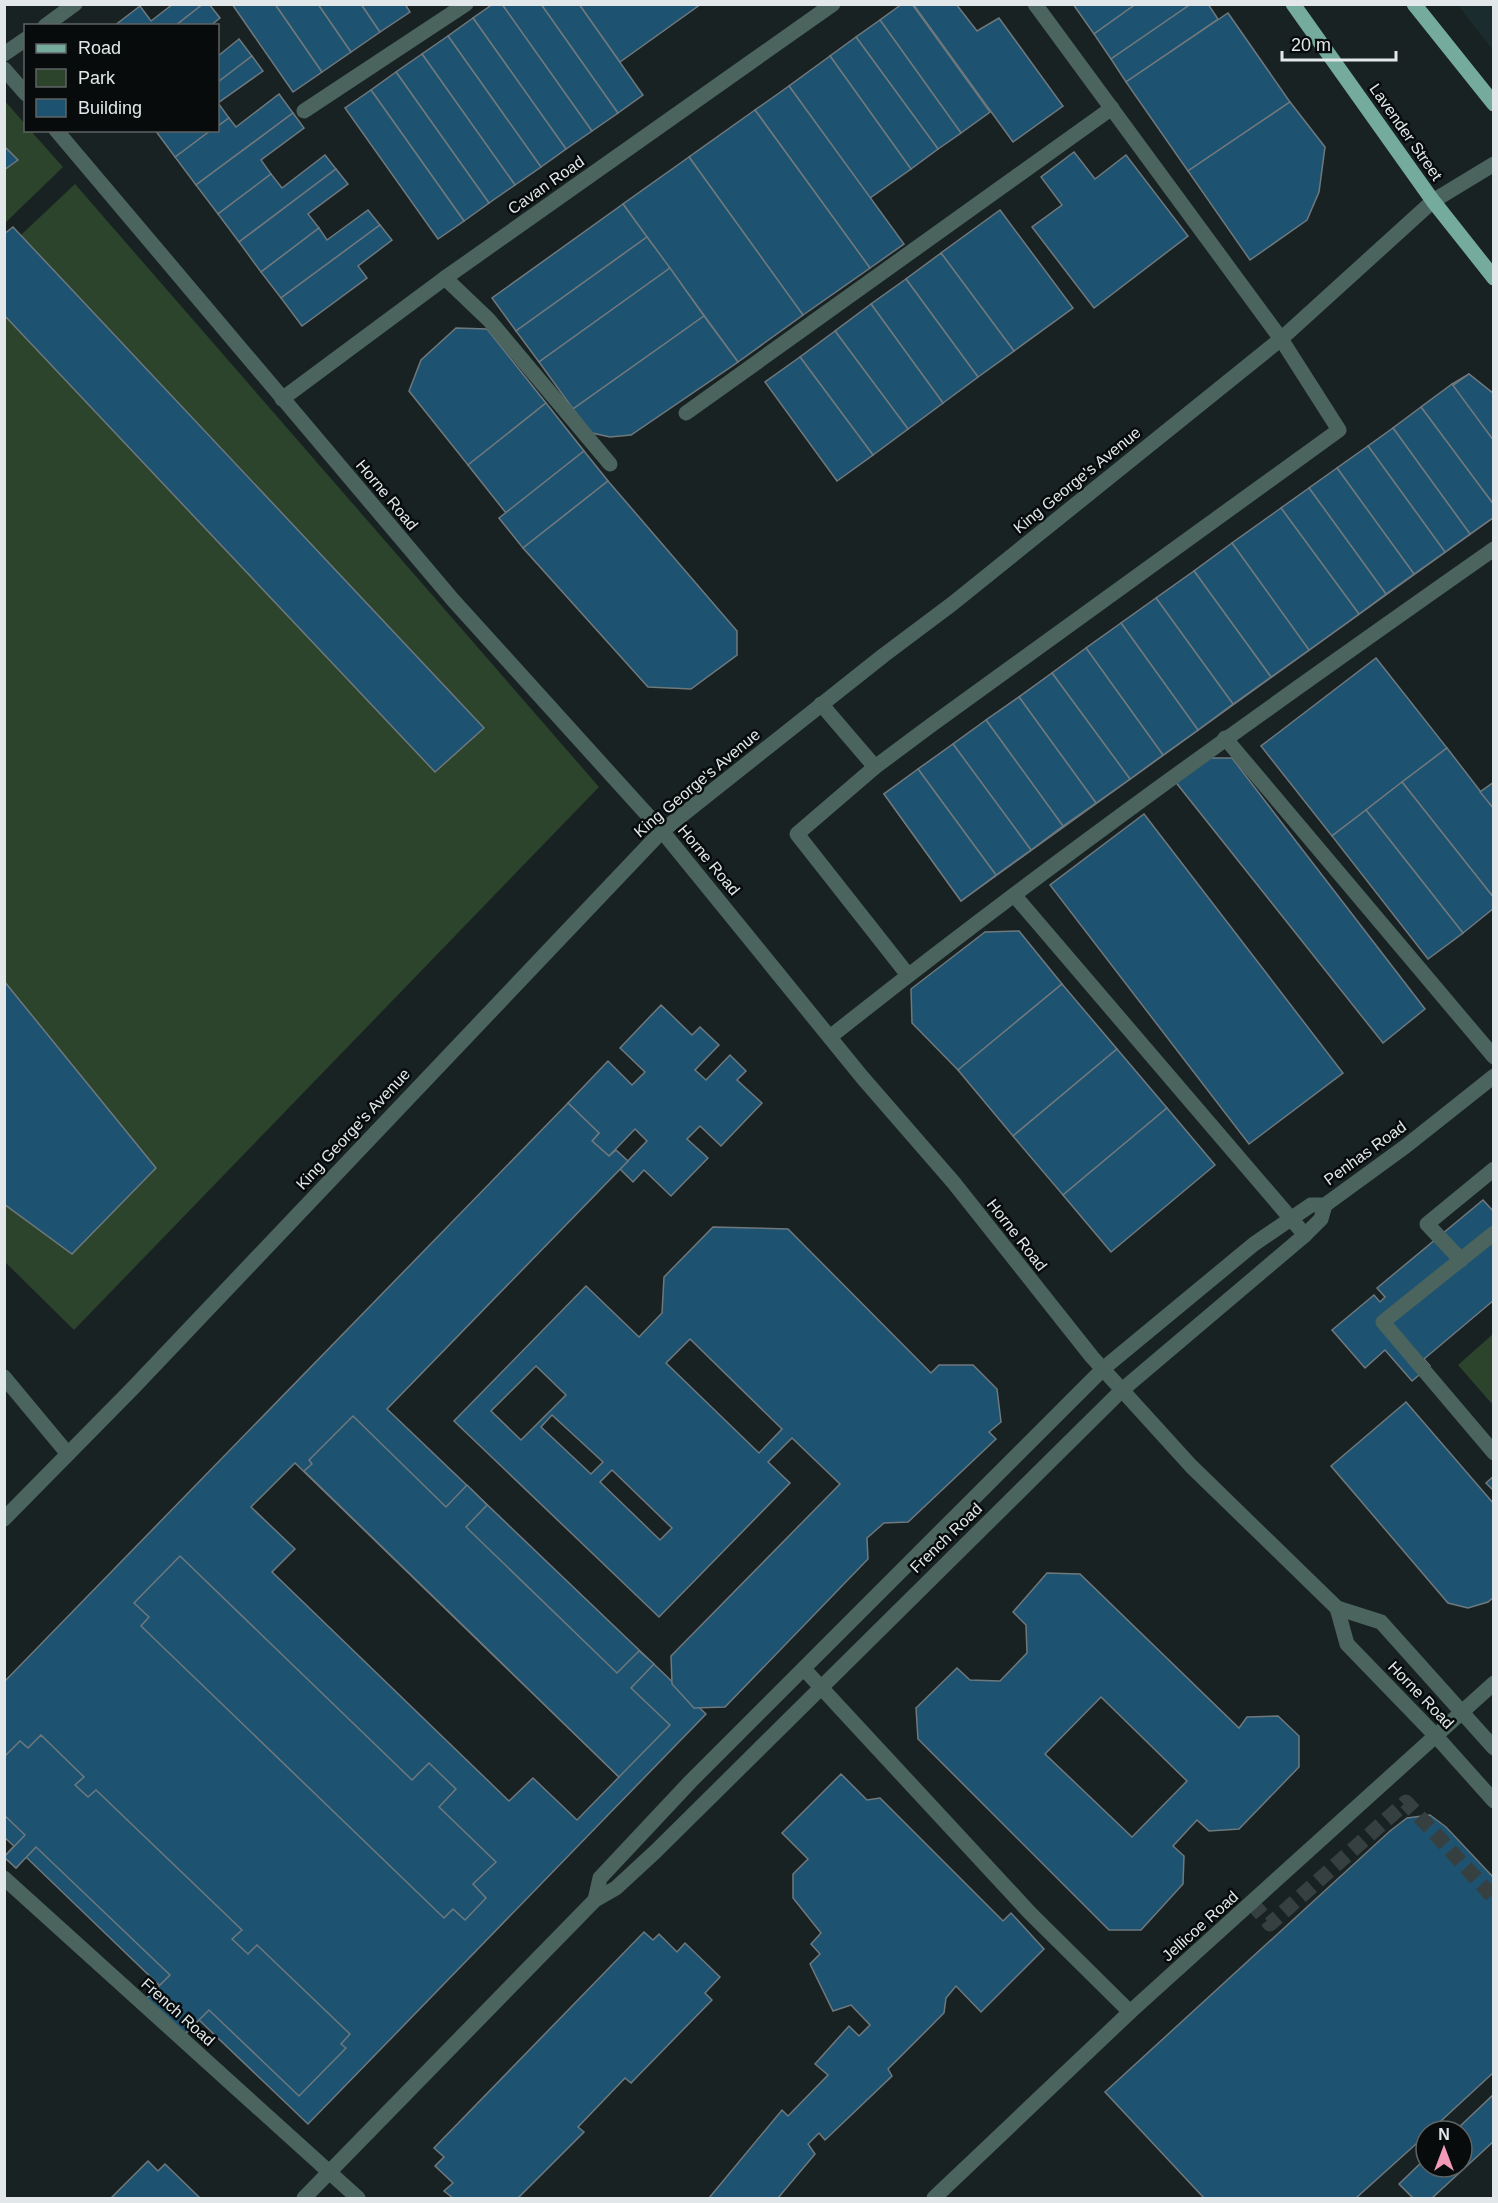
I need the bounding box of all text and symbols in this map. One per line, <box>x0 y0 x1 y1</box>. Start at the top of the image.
legend <box>24 24 219 132</box>
scale bar <box>1282 24 1396 62</box>
text: 20 m <box>1291 35 1331 55</box>
text: Road <box>78 38 121 58</box>
text: Park <box>78 68 116 88</box>
street label: Lavender Street <box>1366 80 1446 184</box>
text: Building <box>78 98 142 118</box>
street label: Cavan Road <box>505 153 587 217</box>
street label: King George's Avenue <box>1010 423 1144 536</box>
street label: Horne Road <box>353 456 421 534</box>
street label: King George's Avenue <box>631 726 763 840</box>
street label: Horne Road <box>675 821 743 899</box>
street label: King George's Avenue <box>293 1065 413 1193</box>
street label: Penhas Road <box>1321 1118 1409 1188</box>
street label: Horne Road <box>984 1196 1050 1274</box>
street label: French Road <box>907 1500 985 1576</box>
street label: Horne Road <box>1385 1658 1457 1732</box>
street label: Jellicoe Road <box>1159 1888 1241 1964</box>
street label: French Road <box>138 1975 218 2049</box>
north arrow <box>1414 2119 1474 2179</box>
text: N <box>1438 2126 1450 2143</box>

